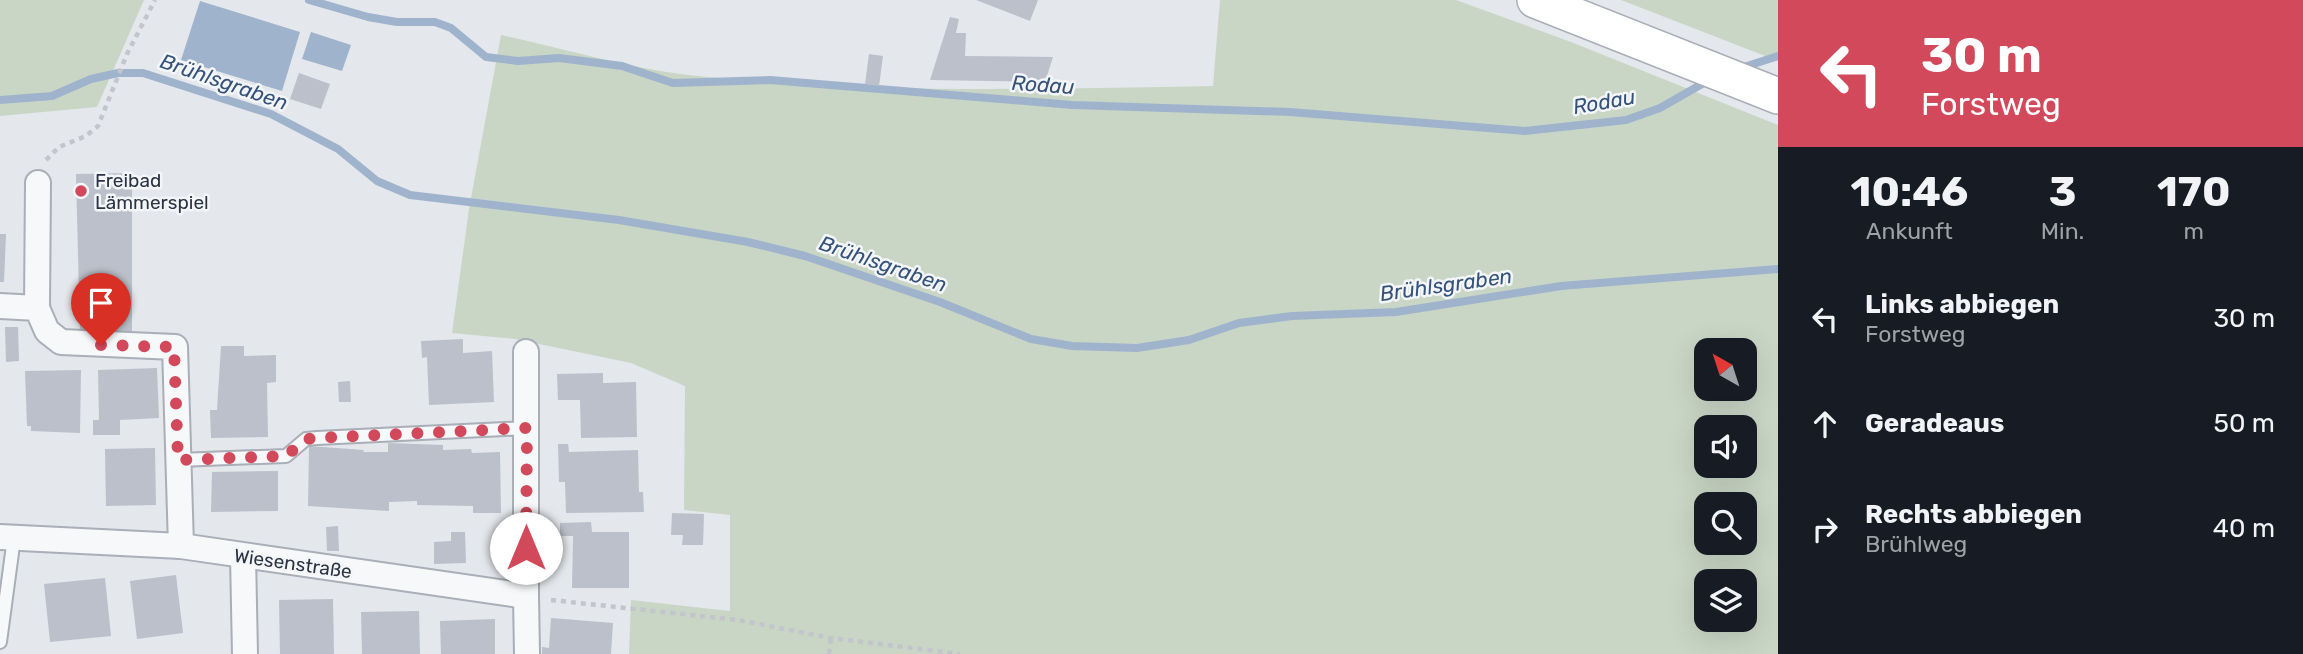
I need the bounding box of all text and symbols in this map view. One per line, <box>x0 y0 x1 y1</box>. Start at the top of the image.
text: 30 m <box>1921 26 2042 84</box>
icon: left <box>1806 28 1897 119</box>
water label: Brühlsgraben <box>157 48 291 115</box>
water label: Rodau <box>1011 70 1076 99</box>
water label: Rodau <box>1571 84 1637 119</box>
text: Forstweg <box>1921 85 2061 123</box>
text: 10:46 <box>1851 167 1968 217</box>
text: 3 <box>2049 167 2076 217</box>
text: 170 <box>2157 167 2230 217</box>
place label: Freibad Lämmerspiel <box>95 169 209 214</box>
marker: Freibad Lämmerspiel <box>73 183 89 199</box>
text: Ankunft <box>1866 217 1953 245</box>
text: Min. <box>2041 217 2084 245</box>
text: m <box>2183 217 2204 245</box>
water label: Brühlsgraben <box>816 230 950 297</box>
water label: Brühlsgraben <box>1378 263 1514 306</box>
pin <box>71 273 131 345</box>
icon: arrive <box>82 284 120 322</box>
text: Links abbiegen <box>1865 289 2059 320</box>
icon: left <box>1806 300 1844 338</box>
text: 30 m <box>2213 303 2275 334</box>
text: Forstweg <box>1865 320 1966 348</box>
north arrow <box>1694 338 1757 401</box>
map controls <box>1694 338 1757 632</box>
icon: ahead <box>1806 405 1844 443</box>
text: Geradeaus <box>1865 408 2004 439</box>
text: 50 m <box>2214 408 2275 439</box>
button: sound <box>1694 415 1757 478</box>
button: search <box>1694 492 1757 555</box>
text: Rechts abbiegen <box>1865 499 2082 530</box>
icon: right <box>1806 510 1844 548</box>
position arrow <box>489 511 563 585</box>
text: 40 m <box>2213 513 2275 544</box>
text: Brühlweg <box>1865 530 1967 558</box>
street label: Wiesenstraße <box>233 544 353 583</box>
button: layers <box>1694 569 1757 632</box>

